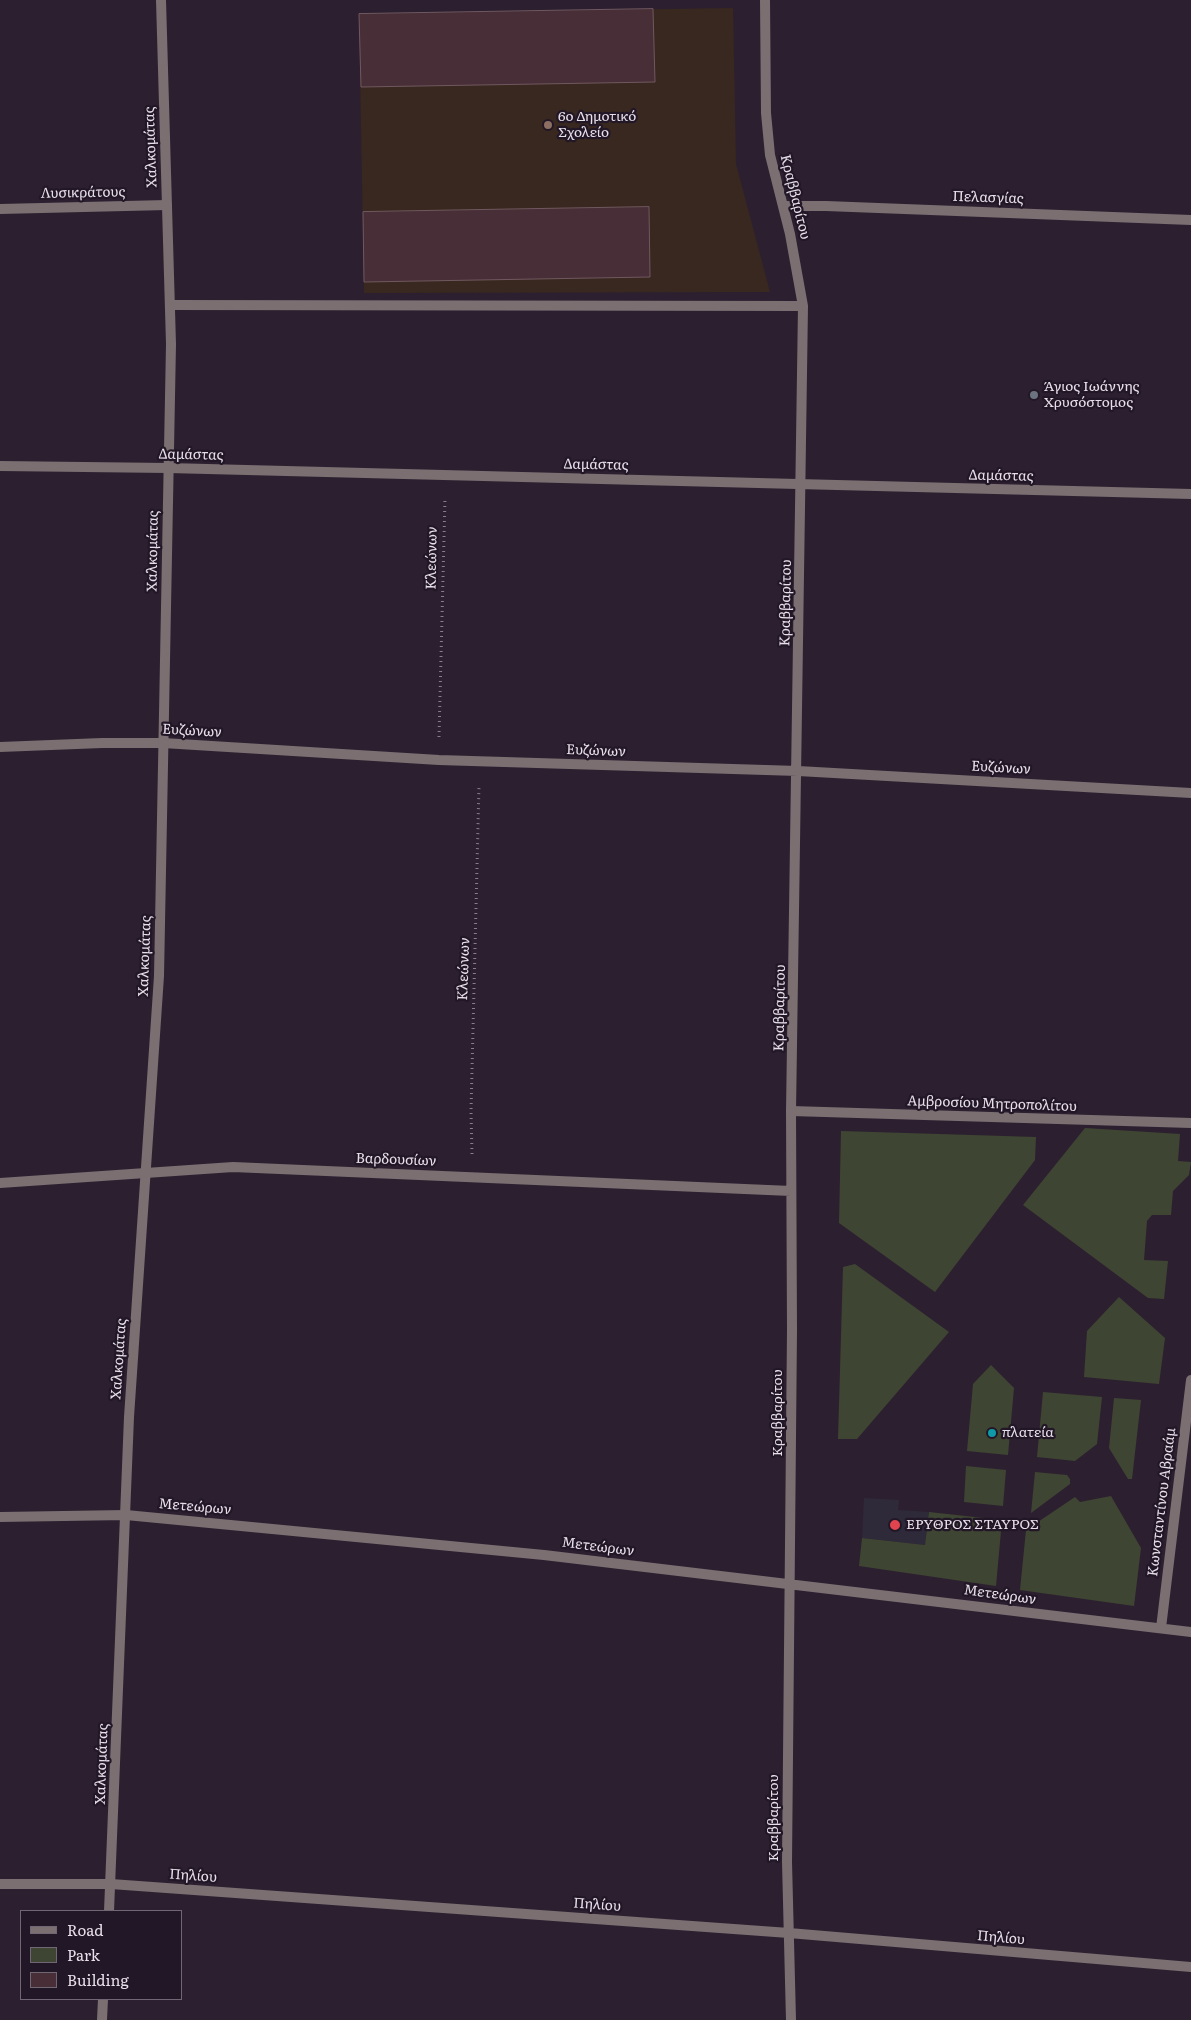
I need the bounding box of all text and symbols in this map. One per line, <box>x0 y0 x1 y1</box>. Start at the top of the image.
street label: Χαλκομάτας <box>141 106 161 188</box>
place label: 6ο Δημοτικό Σχολείο <box>558 109 636 142</box>
marker: 6ο Δημοτικό Σχολείο <box>542 119 554 131</box>
street label: Κραββαρίτου <box>776 153 814 241</box>
street label: Λυσικράτους <box>41 184 125 202</box>
street label: Πελασγίας <box>952 188 1024 208</box>
place label: Άγιος Ιωάννης Χρυσόστομος <box>1044 379 1139 412</box>
marker: Άγιος Ιωάννης Χρυσόστομος <box>1028 389 1040 401</box>
street label: Δαμάστας <box>158 446 224 464</box>
street label: Δαμάστας <box>563 456 629 474</box>
street label: Δαμάστας <box>968 467 1034 485</box>
street label: Χαλκομάτας <box>144 510 162 592</box>
street label: Κλεώνων <box>423 526 441 590</box>
street label: Κραββαρίτου <box>777 559 795 647</box>
street label: Ευζώνων <box>162 721 222 741</box>
street label: Ευζώνων <box>566 742 626 760</box>
street label: Ευζώνων <box>971 758 1031 778</box>
street label: Χαλκομάτας <box>135 915 155 997</box>
street label: Κλεώνων <box>455 937 473 1001</box>
street label: Κραββαρίτου <box>771 964 789 1052</box>
street label: Αμβροσίου Μητροπολίτου <box>907 1093 1077 1115</box>
street label: Βαρδουσίων <box>355 1150 437 1170</box>
street label: Χαλκομάτας <box>108 1318 130 1400</box>
street label: Κραββαρίτου <box>770 1369 786 1457</box>
place label: πλατεία <box>1002 1425 1054 1441</box>
marker: πλατεία <box>986 1427 998 1439</box>
street label: Κωνσταντίνου Αβραάμ <box>1145 1427 1179 1577</box>
street label: Μετεώρων <box>158 1495 232 1519</box>
place label: ΕΡΥΘΡΟΣ ΣΤΑΥΡΟΣ <box>906 1517 1039 1533</box>
marker: ΕΡΥΘΡΟΣ ΣΤΑΥΡΟΣ <box>888 1518 902 1532</box>
street label: Μετεώρων <box>561 1534 635 1560</box>
street label: Μετεώρων <box>963 1582 1037 1608</box>
street label: Χαλκομάτας <box>92 1723 112 1805</box>
street label: Κραββαρίτου <box>766 1774 782 1862</box>
street label: Πηλίου <box>169 1866 217 1886</box>
street label: Πηλίου <box>573 1895 621 1915</box>
legend <box>20 1910 182 2000</box>
text: Road <box>67 1918 103 1941</box>
street label: Πηλίου <box>976 1928 1026 1948</box>
text: Park <box>67 1943 100 1966</box>
text: Building <box>67 1968 129 1991</box>

